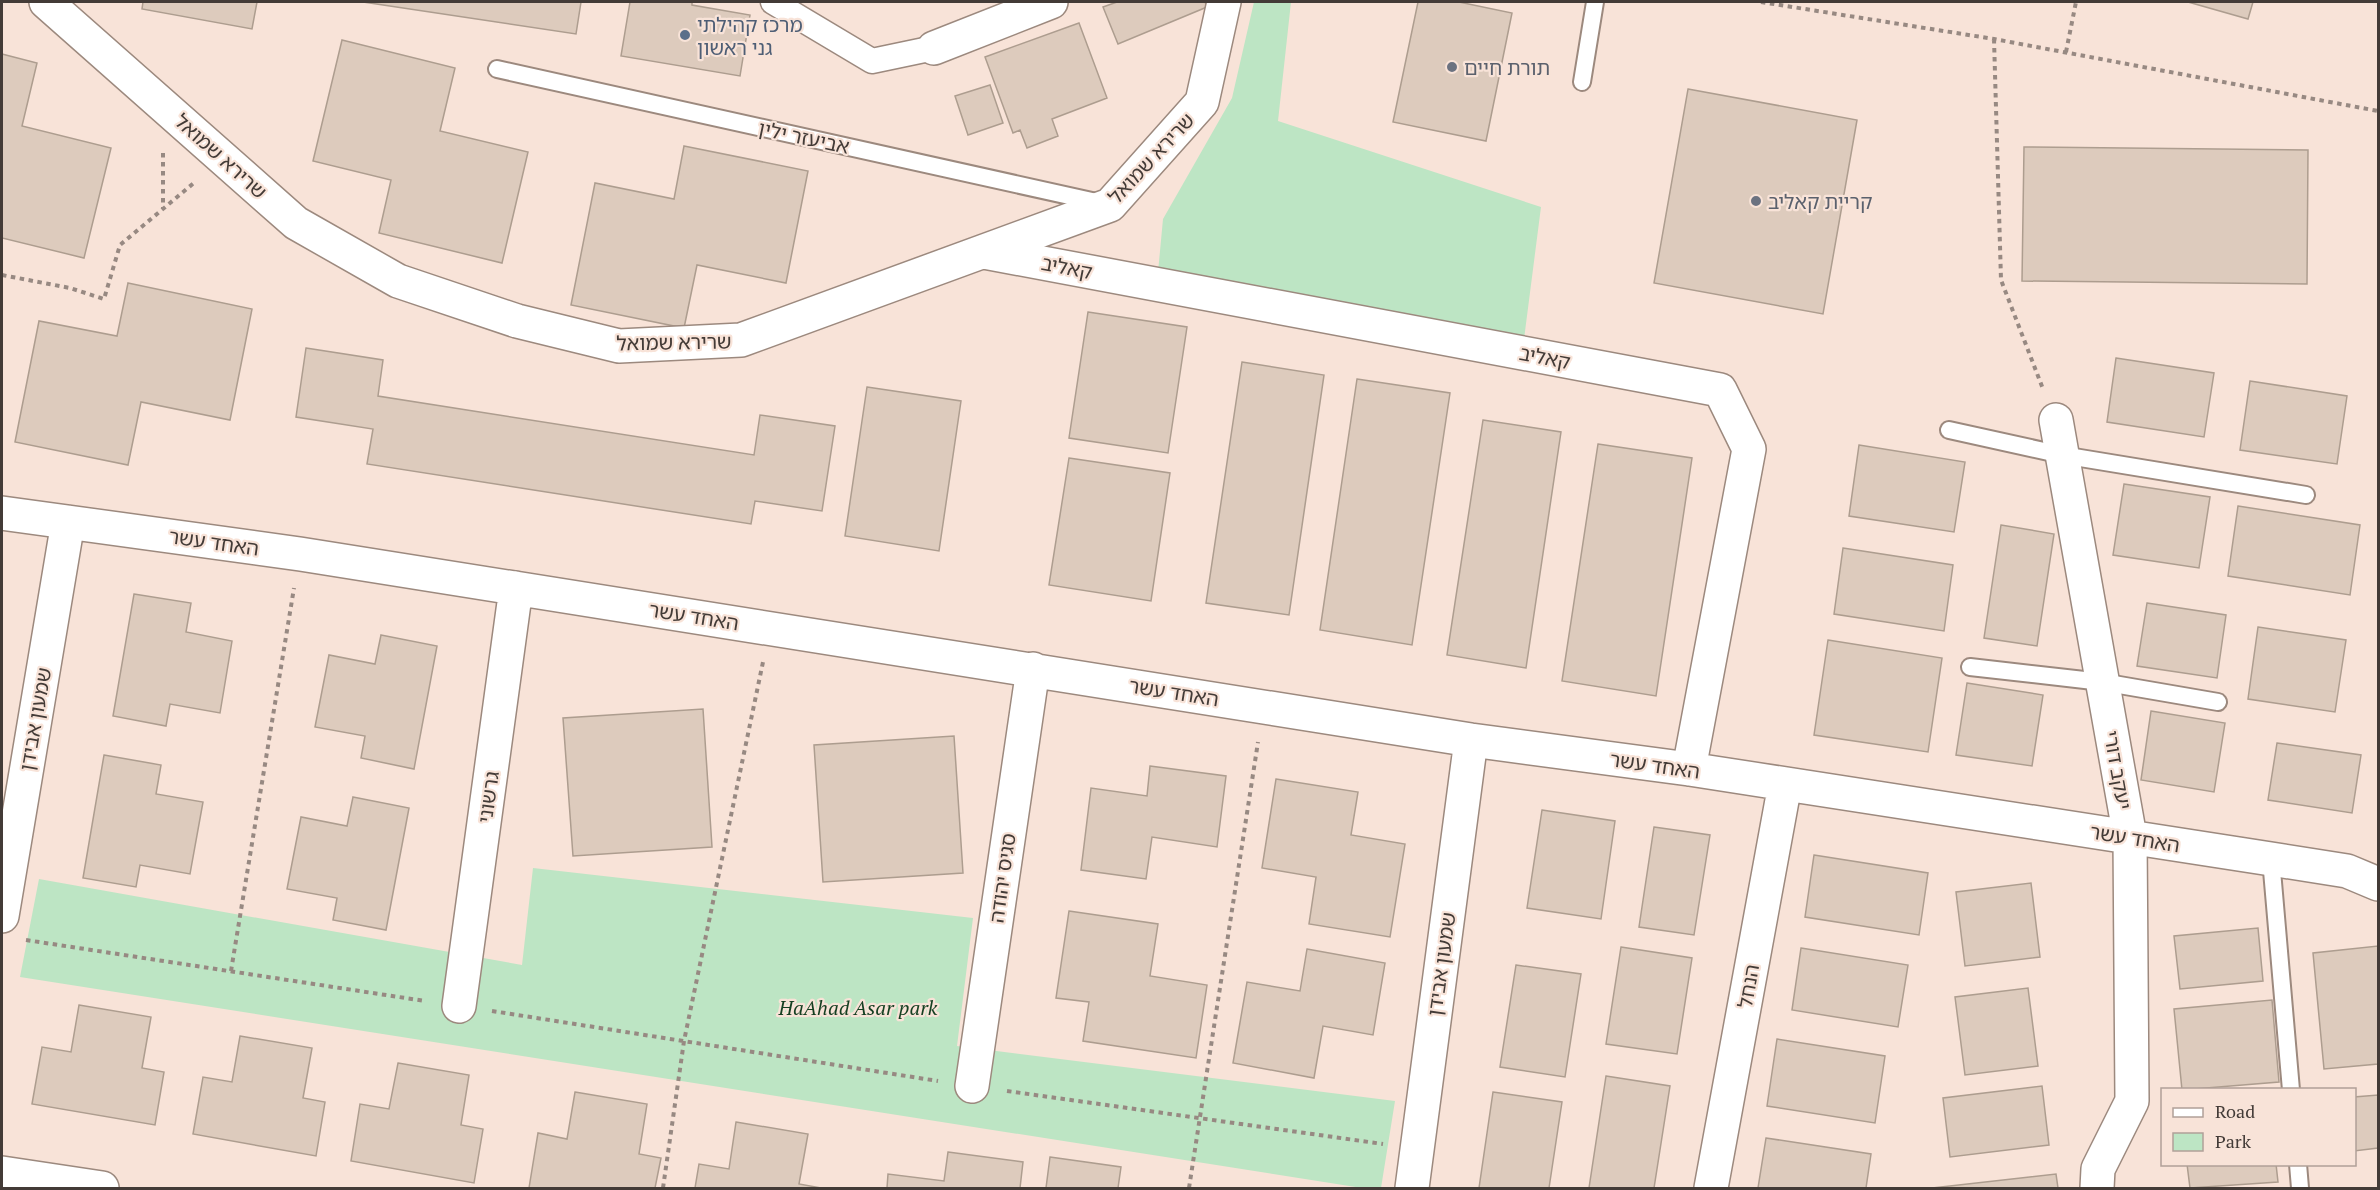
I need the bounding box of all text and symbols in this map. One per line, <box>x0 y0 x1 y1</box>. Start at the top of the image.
place label: מרכז קהילתי גני ראשון <box>697 11 803 61</box>
marker: מרכז קהילתי גני ראשון <box>678 28 692 42</box>
place label: תורת חיים <box>1464 54 1550 81</box>
marker: תורת חיים <box>1445 60 1459 74</box>
street label: שרירא שמואל <box>169 107 273 205</box>
street label: שרירא שמואל <box>1102 107 1200 209</box>
street label: אביעזר ילין <box>756 114 852 160</box>
place label: קריית קאליב <box>1768 188 1873 215</box>
marker: קריית קאליב <box>1749 194 1763 208</box>
street label: קאליב <box>1039 249 1095 285</box>
street label: שרירא שמואל <box>616 327 732 357</box>
street label: קאליב <box>1517 339 1573 375</box>
street label: האחד עשר <box>167 522 261 562</box>
street label: האחד עשר <box>647 596 741 636</box>
street label: שמעון אבידן <box>13 665 57 773</box>
street label: האחד עשר <box>1127 672 1221 712</box>
street label: יעקב דורי <box>2098 728 2138 812</box>
street label: האחד עשר <box>1608 745 1702 785</box>
street label: גרשוני <box>471 769 505 825</box>
street label: האחד עשר <box>2088 818 2182 858</box>
street label: סגיס יהודה <box>982 831 1022 925</box>
street label: שמעון אבידן <box>1420 910 1462 1018</box>
street label: הנחל <box>1731 962 1765 1010</box>
park label: HaAhad Asar park <box>778 994 938 1021</box>
legend <box>2161 1088 2356 1166</box>
text: Road <box>2215 1099 2255 1123</box>
text: Park <box>2215 1129 2252 1153</box>

